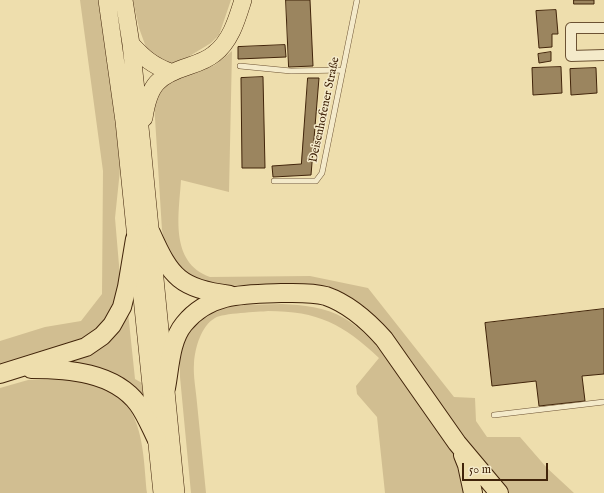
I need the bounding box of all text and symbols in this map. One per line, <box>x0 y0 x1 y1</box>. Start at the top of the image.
street label: Deisenhofener Straße <box>307 56 343 164</box>
scale bar <box>464 455 550 481</box>
text: 50 m <box>469 462 491 477</box>

